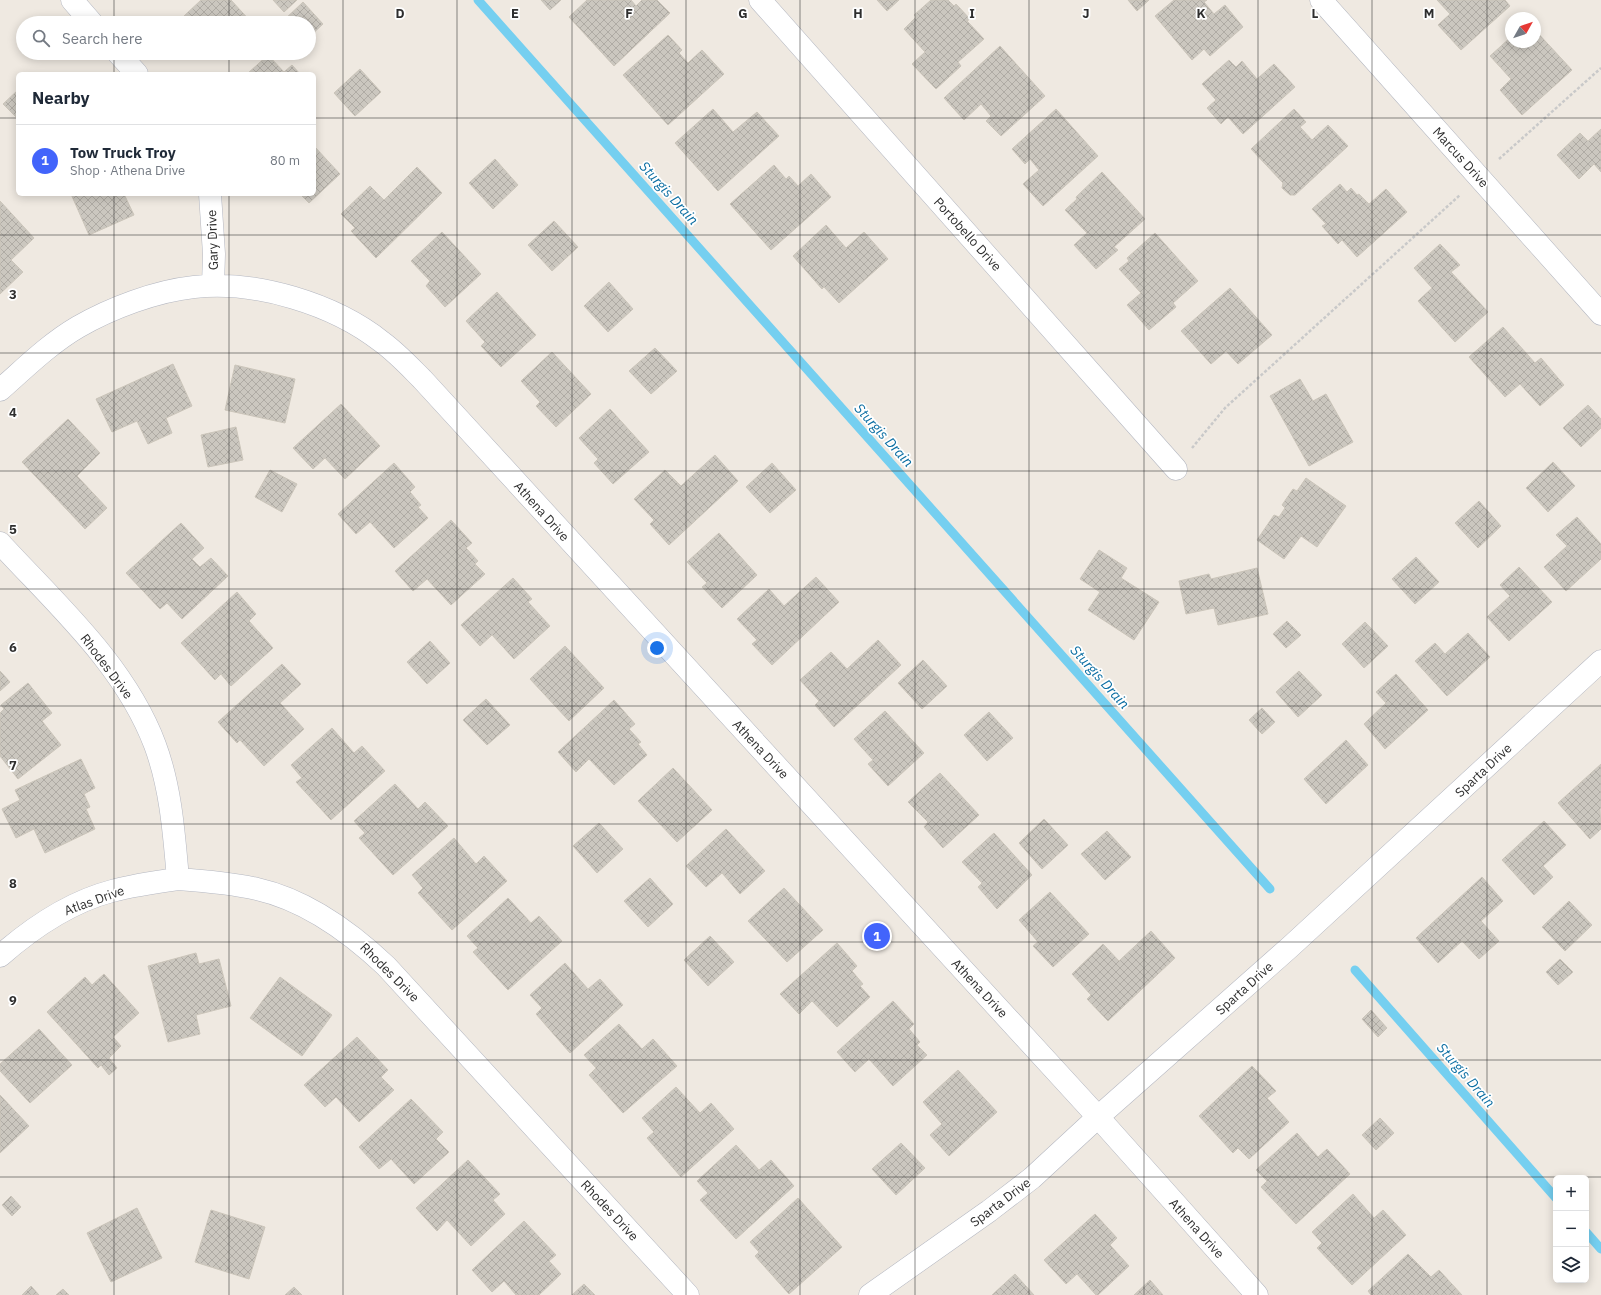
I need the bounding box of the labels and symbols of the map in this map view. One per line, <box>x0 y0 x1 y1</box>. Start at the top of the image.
text: D <box>395 5 405 22</box>
text: E <box>511 5 519 22</box>
text: F <box>625 5 633 22</box>
text: G <box>738 5 748 22</box>
text: H <box>853 5 863 22</box>
text: I <box>969 5 975 22</box>
text: J <box>1082 5 1090 22</box>
text: K <box>1196 5 1206 22</box>
text: L <box>1312 5 1319 22</box>
text: M <box>1424 5 1434 22</box>
north arrow <box>1505 12 1541 48</box>
street label: Marcus Drive <box>1429 124 1492 191</box>
water label: Sturgis Drain <box>636 157 702 229</box>
street label: Portobello Drive <box>930 194 1005 275</box>
street label: Gary Drive <box>203 209 222 271</box>
text: 3 <box>9 286 17 303</box>
water label: Sturgis Drain <box>851 399 917 471</box>
text: 4 <box>9 404 17 421</box>
street label: Athena Drive <box>510 478 573 545</box>
text: 5 <box>9 521 17 538</box>
street label: Rhodes Drive <box>77 630 137 702</box>
your location <box>647 638 667 658</box>
text: 6 <box>9 639 17 656</box>
water label: Sturgis Drain <box>1067 641 1133 713</box>
street label: Athena Drive <box>729 716 792 783</box>
street label: Sparta Drive <box>1451 740 1515 801</box>
text: 7 <box>9 757 17 774</box>
text: 8 <box>9 875 17 892</box>
street label: Atlas Drive <box>62 882 127 919</box>
pin: 1 <box>864 921 890 951</box>
street label: Rhodes Drive <box>356 939 423 1006</box>
street label: Athena Drive <box>948 955 1011 1022</box>
street label: Sparta Drive <box>1212 958 1277 1019</box>
text: 9 <box>9 992 17 1009</box>
water label: Sturgis Drain <box>1433 1039 1499 1111</box>
street label: Sparta Drive <box>967 1174 1034 1231</box>
street label: Rhodes Drive <box>577 1176 642 1244</box>
street label: Athena Drive <box>1165 1195 1228 1262</box>

